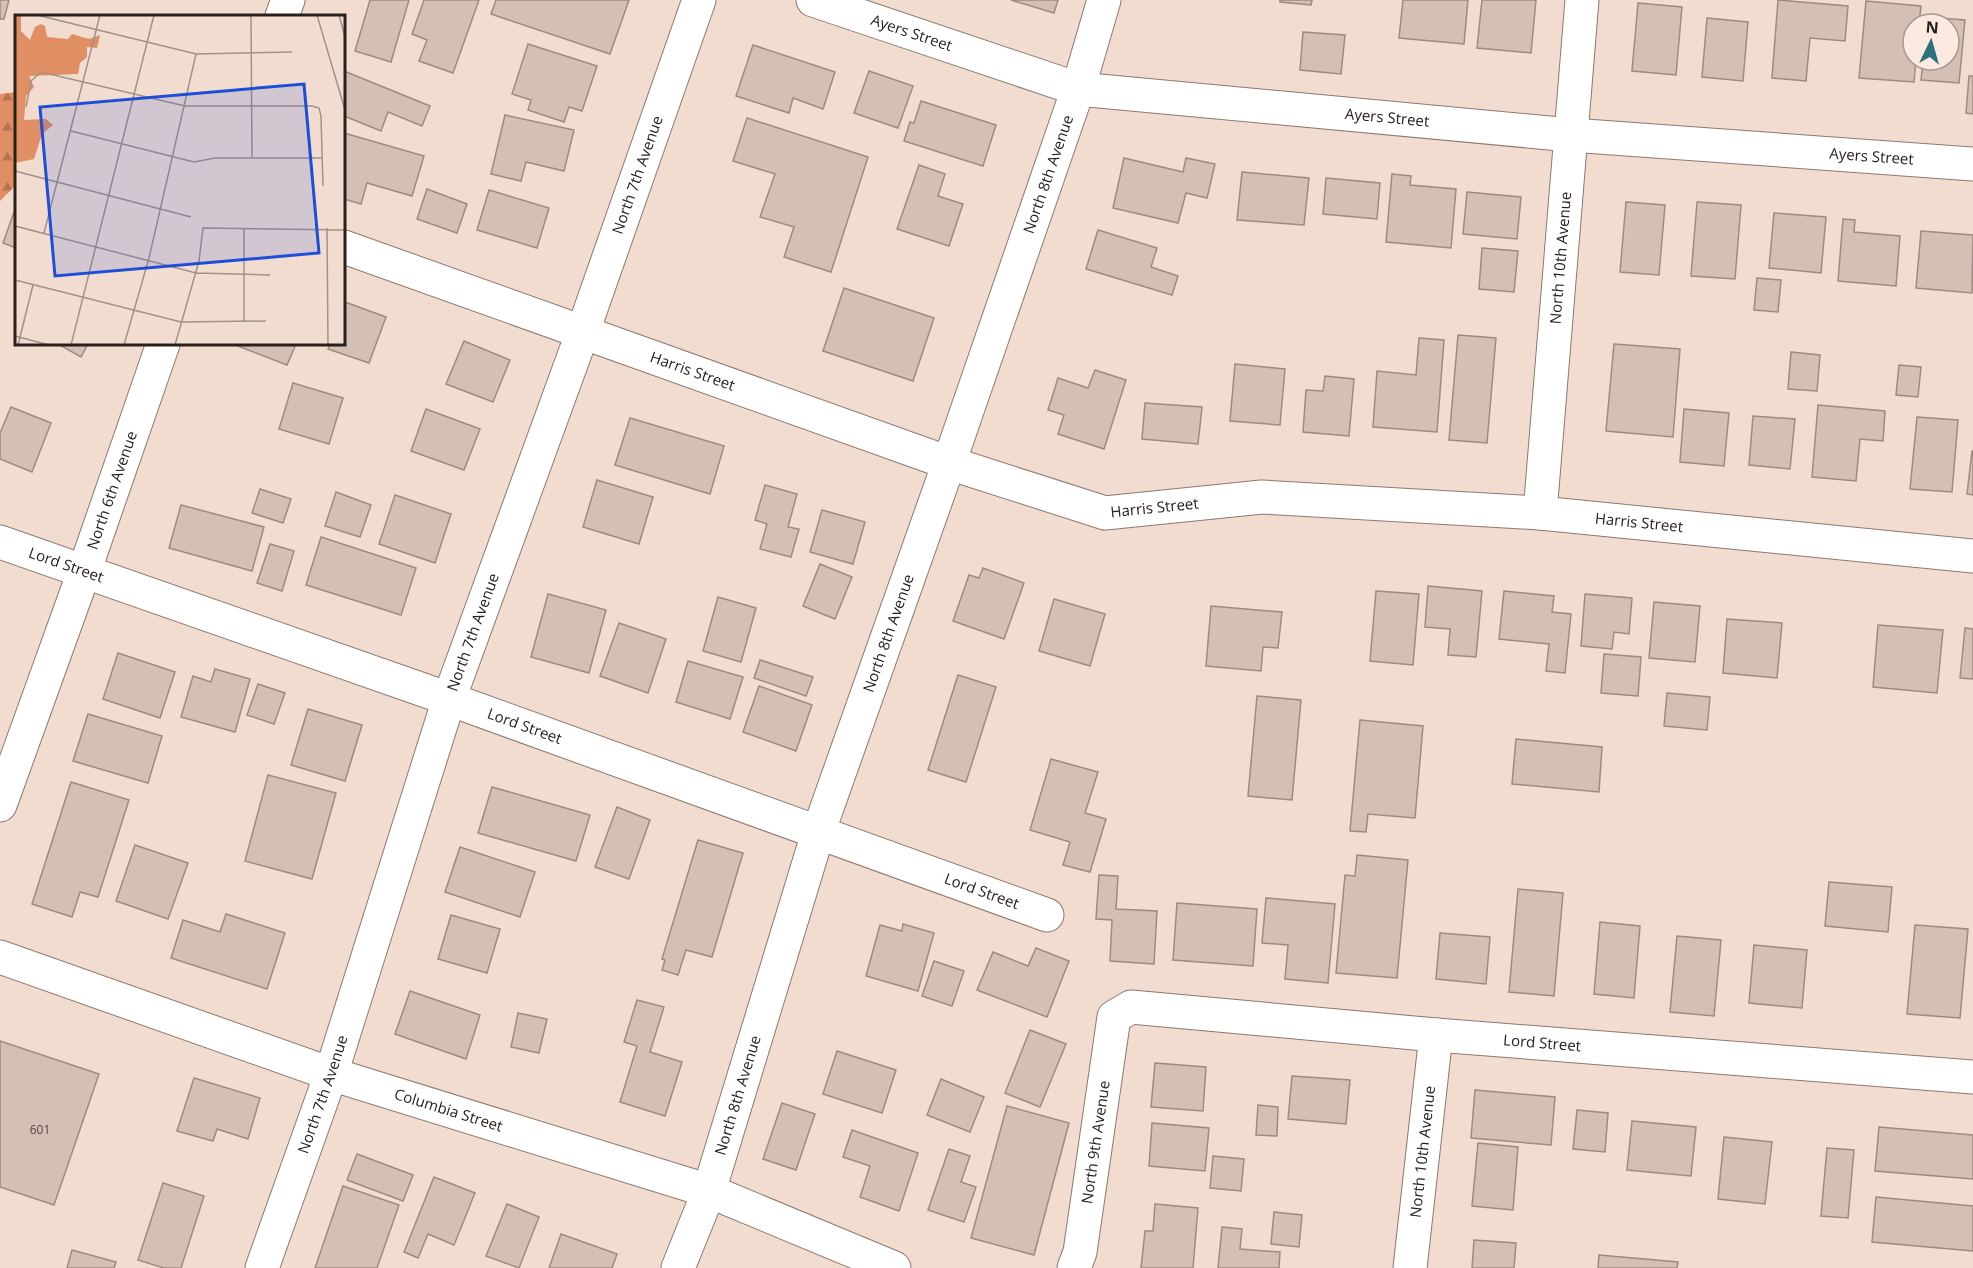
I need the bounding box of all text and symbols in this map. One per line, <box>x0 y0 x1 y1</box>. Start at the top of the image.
street label: Ayers Street <box>869 9 955 55</box>
north arrow <box>1901 12 1961 72</box>
inset map <box>15 15 345 345</box>
text: N <box>1925 16 1940 39</box>
street label: Ayers Street <box>1344 103 1430 131</box>
street label: North 8th Avenue <box>1018 112 1077 236</box>
street label: North 7th Avenue <box>607 113 667 237</box>
street label: Ayers Street <box>1829 143 1915 169</box>
street label: North 10th Avenue <box>1545 191 1575 325</box>
street label: Harris Street <box>648 346 738 395</box>
street label: North 6th Avenue <box>82 428 141 552</box>
street label: Harris Street <box>1109 493 1199 521</box>
street label: Harris Street <box>1594 508 1684 536</box>
street label: Lord Street <box>26 542 107 586</box>
street label: North 7th Avenue <box>442 570 503 694</box>
street label: North 8th Avenue <box>858 571 918 695</box>
street label: Lord Street <box>485 703 565 748</box>
street label: Lord Street <box>942 868 1022 913</box>
street label: Lord Street <box>1503 1029 1582 1055</box>
street label: North 7th Avenue <box>292 1032 352 1156</box>
street label: North 8th Avenue <box>710 1033 765 1157</box>
street label: North 9th Avenue <box>1076 1079 1114 1205</box>
street label: Columbia Street <box>392 1083 505 1136</box>
street label: North 10th Avenue <box>1405 1084 1439 1219</box>
house number: 601 <box>30 1121 50 1138</box>

